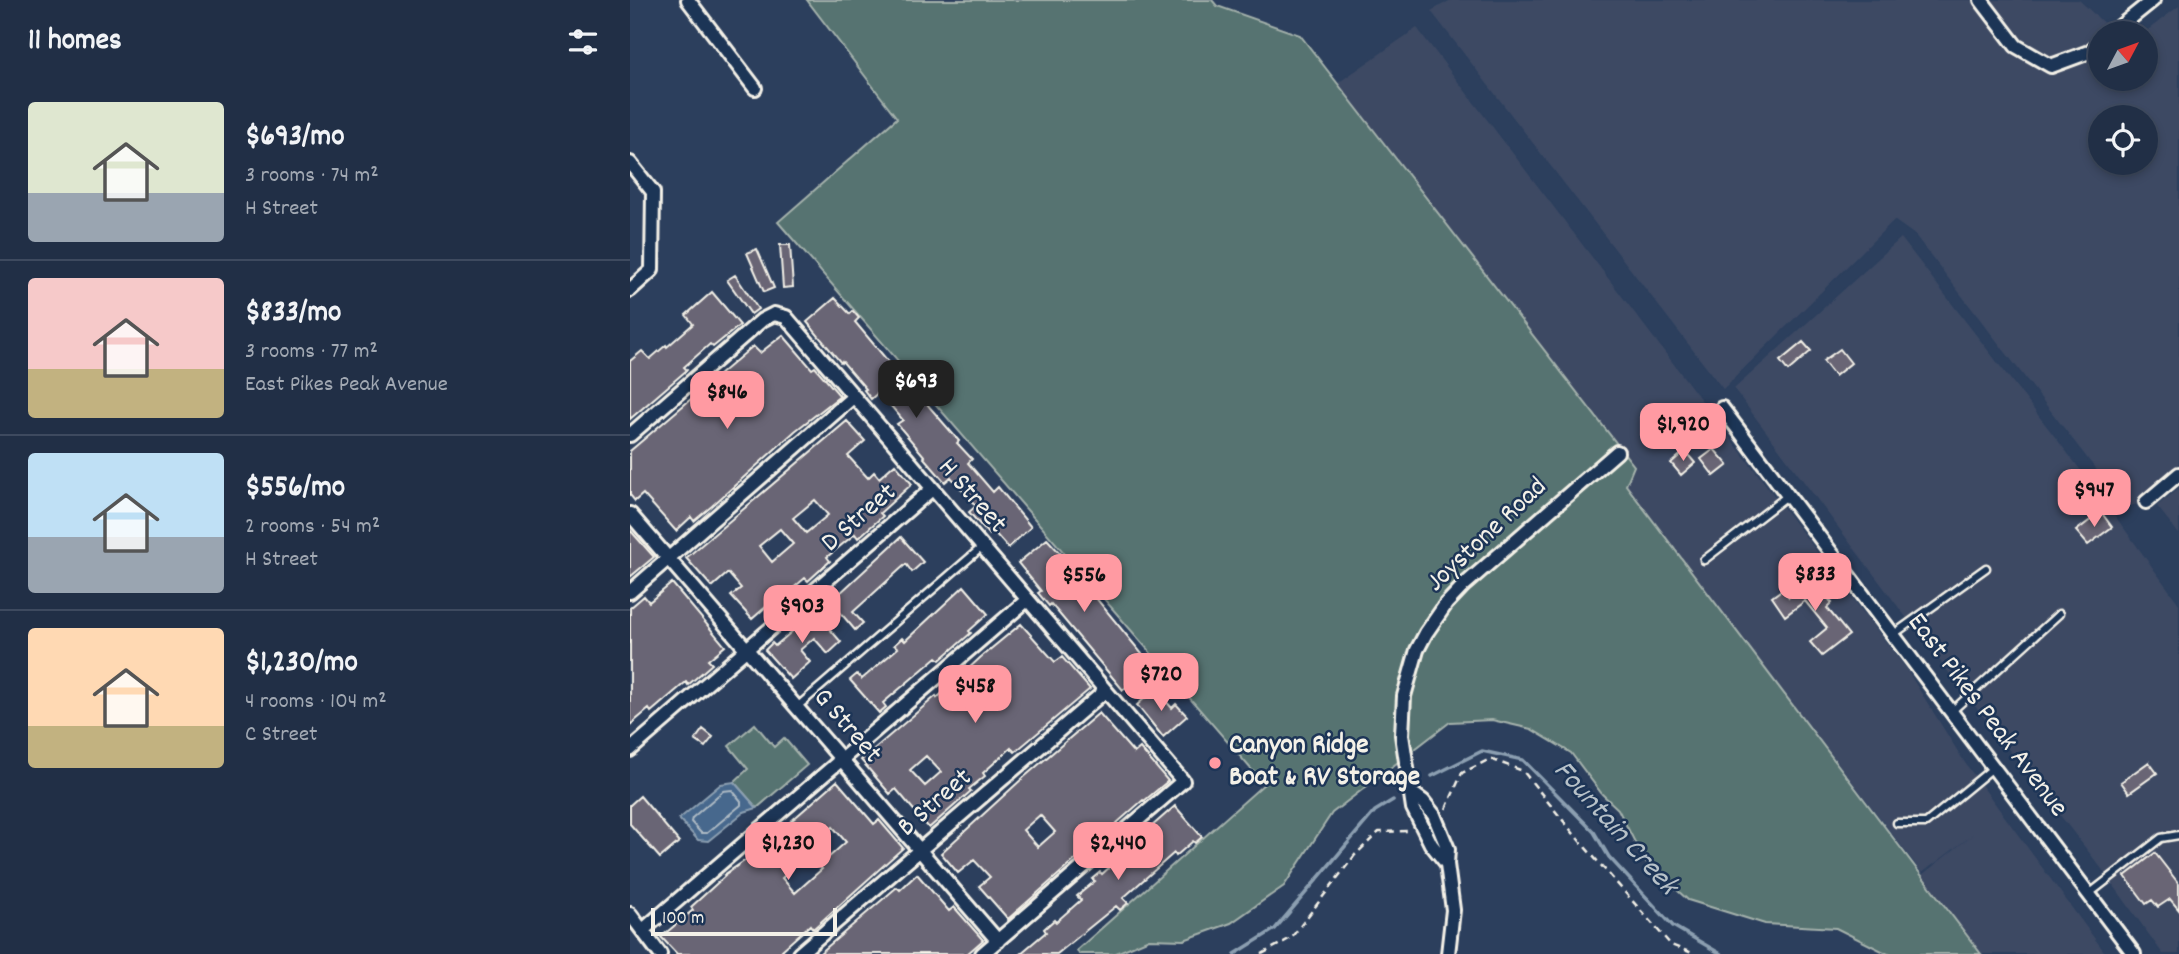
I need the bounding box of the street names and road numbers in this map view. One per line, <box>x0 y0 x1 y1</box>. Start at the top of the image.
street label: H Street <box>927 450 1015 544</box>
street label: Joystone Road <box>1419 469 1557 603</box>
street label: D Street <box>813 475 907 563</box>
street label: East Pikes Peak Avenue <box>1896 605 2076 827</box>
street label: G Street <box>802 680 890 774</box>
street label: B Street <box>890 760 982 848</box>

